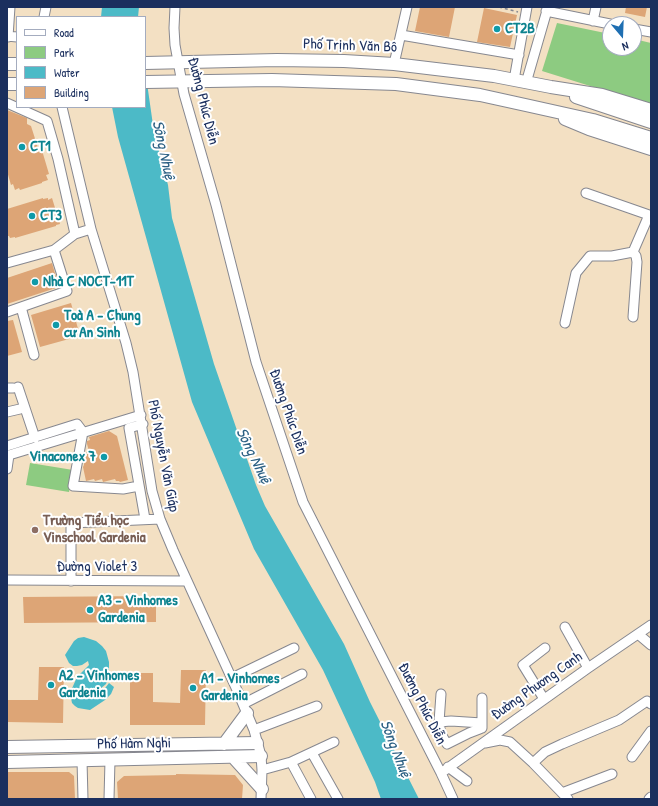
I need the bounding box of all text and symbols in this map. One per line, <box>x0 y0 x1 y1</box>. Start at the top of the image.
legend <box>16 16 146 108</box>
north arrow <box>602 16 642 56</box>
place label: CT2B <box>505 20 535 38</box>
text: Road <box>54 24 74 41</box>
marker: CT2B <box>492 24 502 34</box>
street label: Phố Trịnh Văn Bô <box>303 35 397 57</box>
text: N <box>621 39 631 54</box>
text: Park <box>54 44 74 61</box>
street label: Đường Phúc Diễn <box>183 56 223 146</box>
text: Water <box>54 64 80 81</box>
text: Building <box>54 84 89 101</box>
water label: Sông Nhuệ <box>147 119 179 181</box>
place label: CT1 <box>30 138 51 156</box>
marker: CT1 <box>17 142 27 152</box>
place label: CT3 <box>40 207 62 225</box>
marker: CT3 <box>27 211 37 221</box>
place label: Nhà C NOCT-11T <box>43 273 134 291</box>
marker: Nhà C NOCT-11T <box>30 277 40 287</box>
place label: Toà A - Chung cư An Sinh <box>64 307 141 342</box>
marker: Toà A - Chung cư An Sinh <box>51 320 61 330</box>
street label: Đường Phúc Diễn <box>265 367 311 457</box>
street label: Phố Nguyễn Văn Giáp <box>143 399 183 513</box>
water label: Sông Nhuệ <box>231 425 275 487</box>
place label: Vinaconex 7 <box>29 448 96 466</box>
marker: Vinaconex 7 <box>99 452 109 462</box>
place label: Trường Tiểu học Vinschool Gardenia <box>43 512 146 547</box>
marker: Trường Tiểu học Vinschool Gardenia <box>30 525 40 535</box>
street label: Đường Violet 3 <box>57 558 137 576</box>
place label: A3 - Vinhomes Gardenia <box>98 592 178 627</box>
marker: A3 - Vinhomes Gardenia <box>85 605 95 615</box>
street label: Đường Phương Canh <box>488 648 586 724</box>
street label: Đường Phúc Diễn <box>394 660 450 748</box>
place label: A2 - Vinhomes Gardenia <box>59 667 139 702</box>
place label: A1 - Vinhomes Gardenia <box>201 670 280 705</box>
marker: A2 - Vinhomes Gardenia <box>46 680 56 690</box>
marker: A1 - Vinhomes Gardenia <box>188 683 198 693</box>
water label: Sông Nhuệ <box>375 718 415 780</box>
street label: Phố Hàm Nghi <box>97 734 171 754</box>

